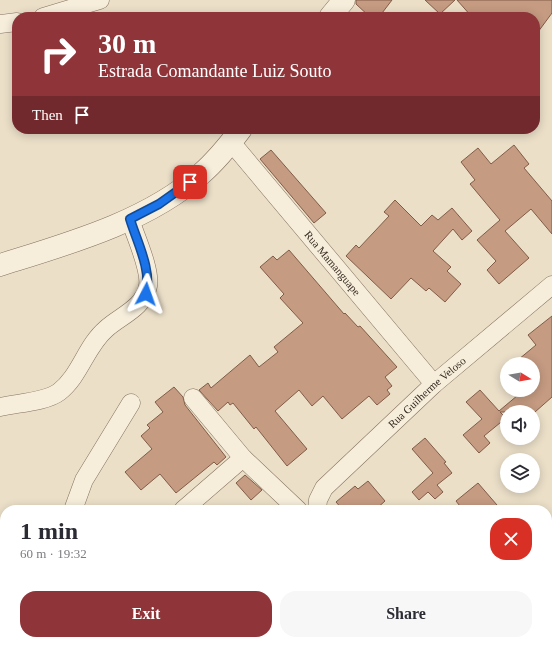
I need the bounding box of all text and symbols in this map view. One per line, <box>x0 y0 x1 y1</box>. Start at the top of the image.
icon: right <box>32 28 84 80</box>
text: 30 m <box>98 28 156 59</box>
text: Estrada Comandante Luiz Souto <box>98 61 331 81</box>
icon: arrive <box>71 104 93 126</box>
text: Then <box>32 107 63 123</box>
pin <box>173 165 207 199</box>
icon: arrive <box>179 171 201 193</box>
street label: Rua Mamanguape <box>302 228 363 298</box>
position arrow <box>125 273 167 315</box>
street label: Rua Guilherme Veloso <box>386 354 468 430</box>
north arrow <box>500 357 540 397</box>
map controls <box>500 357 540 493</box>
button: sound <box>500 405 540 445</box>
button: layers <box>500 453 540 493</box>
text: 1 min <box>20 518 78 544</box>
button: close <box>490 518 532 560</box>
text: 60 m · 19:32 <box>20 546 87 561</box>
button: Exit <box>20 591 272 637</box>
button: Share <box>280 591 532 637</box>

